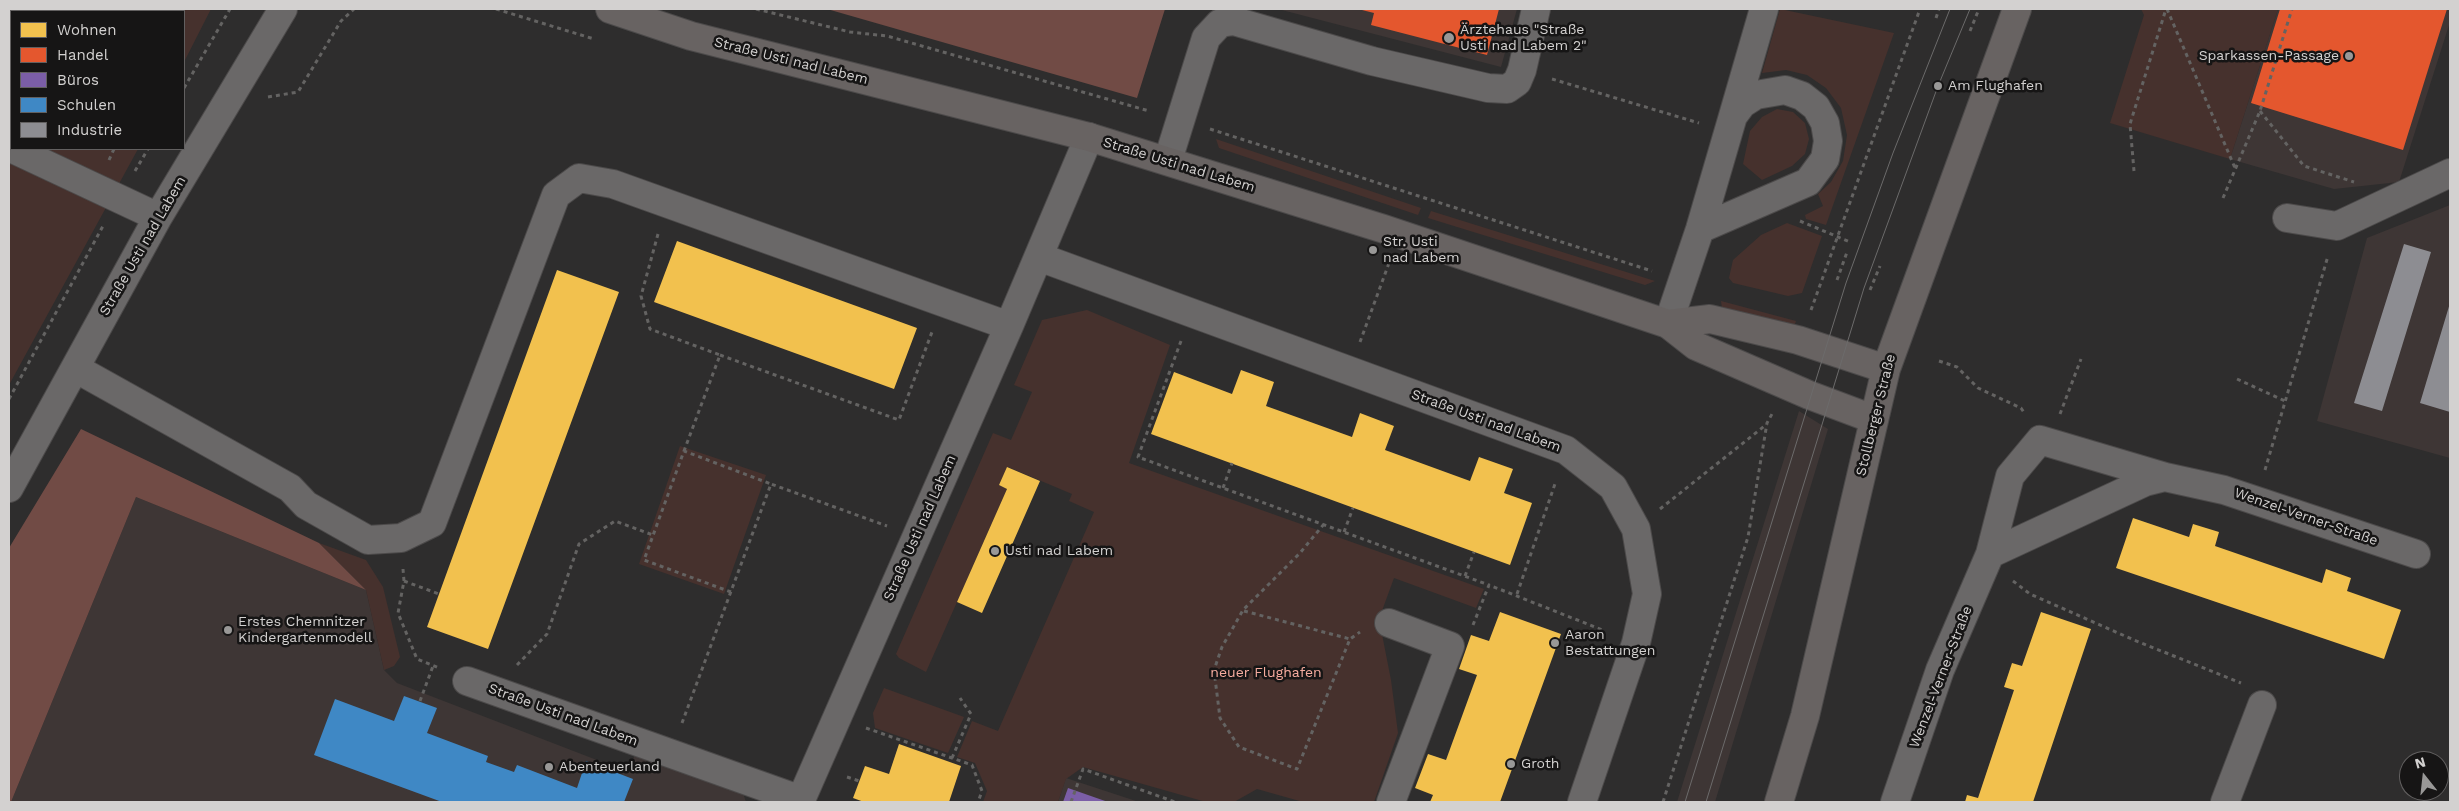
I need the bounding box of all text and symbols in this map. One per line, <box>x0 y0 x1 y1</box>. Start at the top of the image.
legend <box>10 10 185 150</box>
text: Wohnen <box>57 21 116 39</box>
place label: Ärztehaus "Straße Usti nad Labem 2" <box>1460 22 1587 54</box>
marker: Ärztehaus "Straße Usti nad Labem 2" <box>1442 31 1456 45</box>
street label: Straße Usti nad Labem <box>712 34 870 88</box>
text: Handel <box>57 46 108 64</box>
place label: Sparkassen-Passage <box>2199 48 2339 64</box>
marker: Sparkassen-Passage <box>2343 50 2355 62</box>
text: Büros <box>57 71 99 89</box>
place label: Am Flughafen <box>1948 78 2043 94</box>
marker: Am Flughafen <box>1932 80 1944 92</box>
text: Schulen <box>57 96 116 114</box>
text: Industrie <box>57 121 122 139</box>
street label: Straße Usti nad Labem <box>1101 134 1257 196</box>
street label: Straße Usti nad Labem <box>96 173 190 319</box>
place label: Str. Usti nad Labem <box>1383 234 1460 266</box>
marker: Str. Usti nad Labem <box>1367 244 1379 256</box>
street label: Stollberger Straße <box>1853 352 1899 478</box>
street label: Straße Usti nad Labem <box>1409 386 1563 456</box>
street label: Straße Usti nad Labem <box>880 452 960 604</box>
street label: Wenzel-Verner-Straße <box>2232 485 2380 549</box>
place label: Usti nad Labem <box>1005 543 1113 559</box>
marker: Usti nad Labem <box>989 545 1001 557</box>
street label: Wenzel-Verner-Straße <box>1906 604 1976 750</box>
place label: Erstes Chemnitzer Kindergartenmodell <box>238 614 372 646</box>
marker: Erstes Chemnitzer Kindergartenmodell <box>222 624 234 636</box>
place label: Aaron Bestattungen <box>1565 627 1655 660</box>
marker: Aaron Bestattungen <box>1549 637 1561 649</box>
park label: neuer Flughafen <box>1210 665 1322 681</box>
street label: Straße Usti nad Labem <box>486 680 640 750</box>
north arrow <box>2399 751 2449 801</box>
text: N <box>2413 753 2427 772</box>
place label: Groth <box>1521 756 1559 772</box>
marker: Groth <box>1505 758 1517 770</box>
place label: Abenteuerland <box>559 759 660 775</box>
marker: Abenteuerland <box>543 761 555 773</box>

